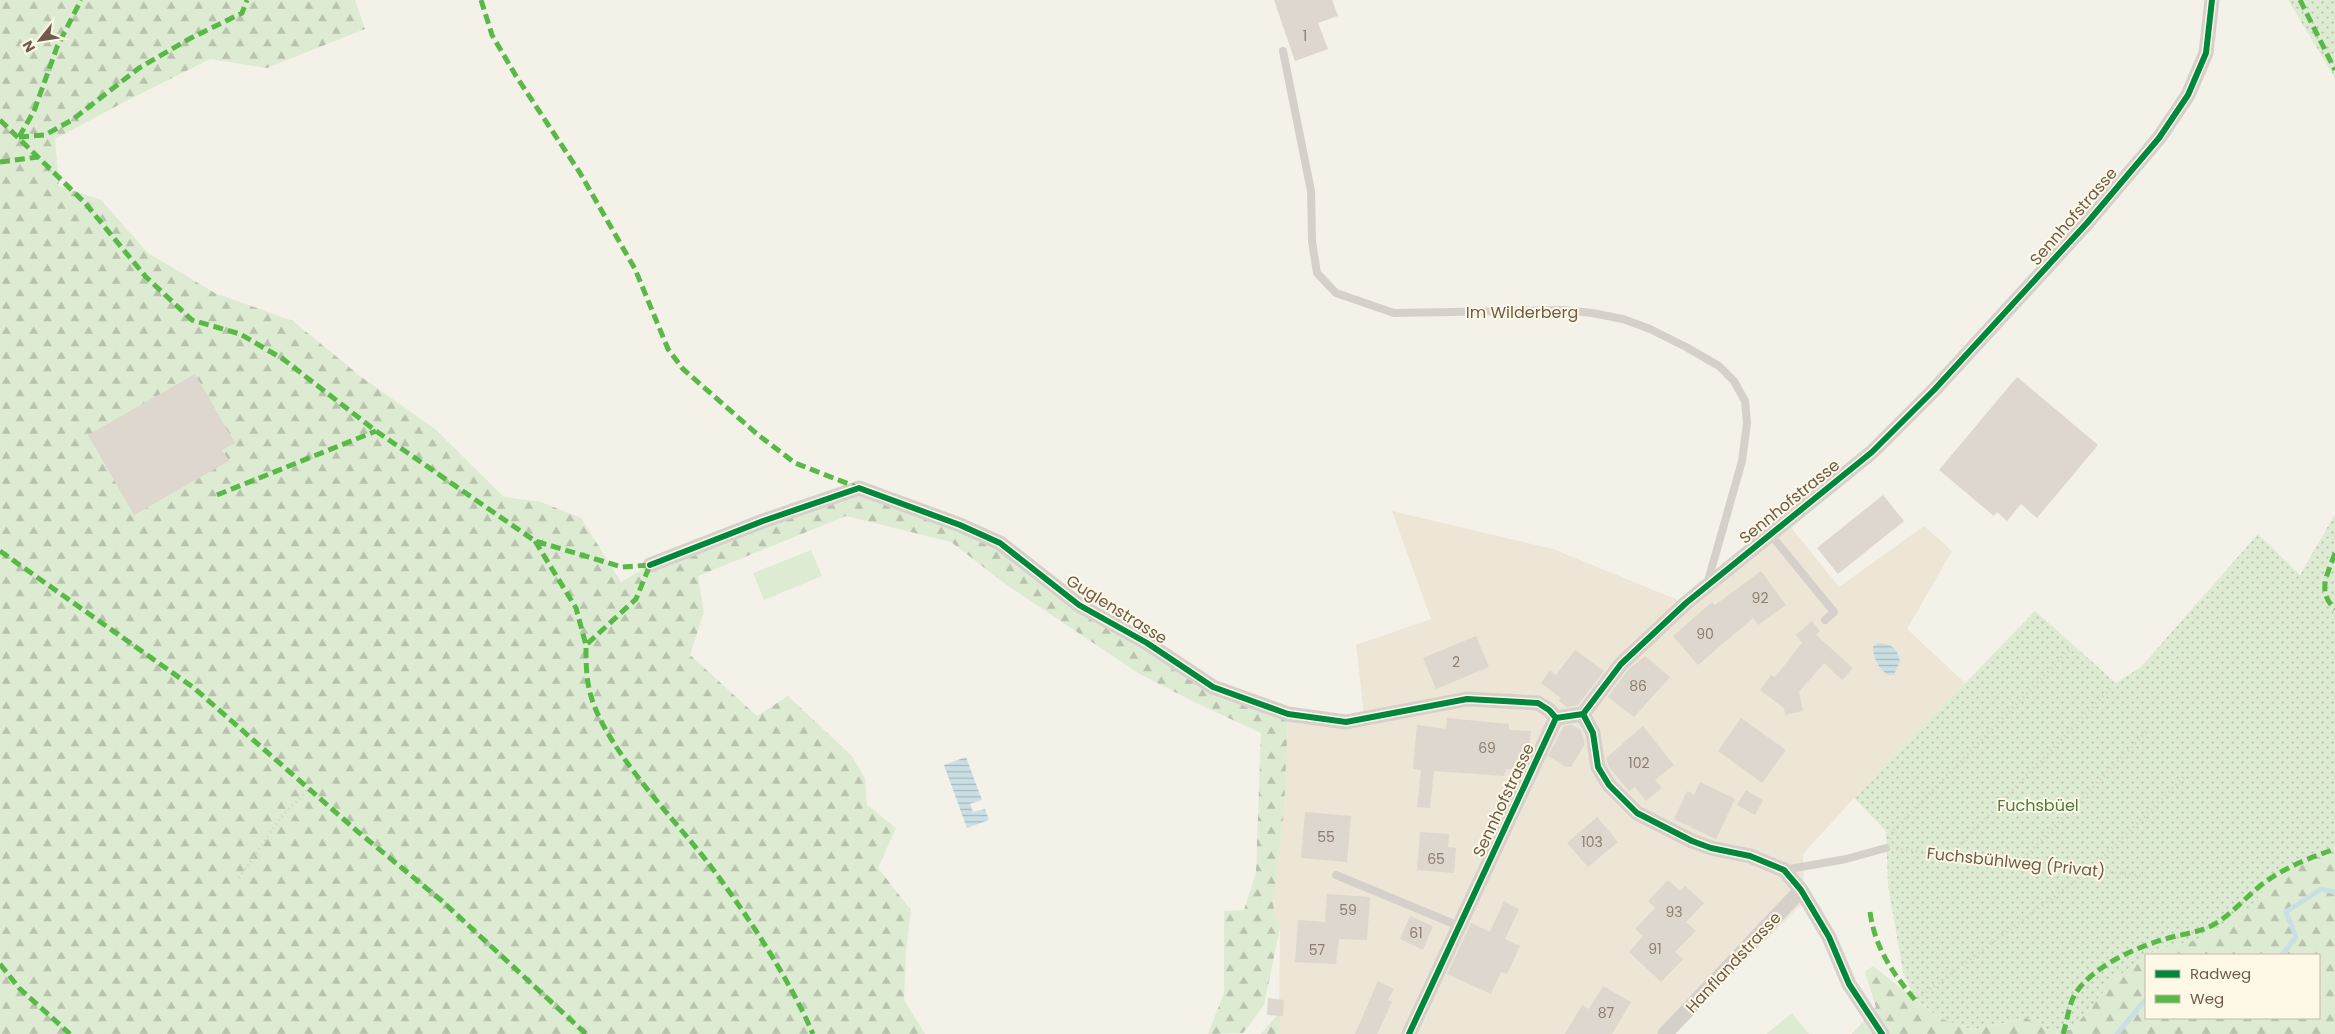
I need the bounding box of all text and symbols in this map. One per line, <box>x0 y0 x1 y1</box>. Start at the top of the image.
north arrow <box>15 15 65 65</box>
house number: 1 <box>1303 26 1307 46</box>
text: N <box>17 37 40 56</box>
street label: Sennhofstrasse <box>2024 162 2122 270</box>
street label: Im Wilderberg <box>1466 301 1578 324</box>
street label: Sennhofstrasse <box>1734 454 1844 549</box>
street label: Guglenstrasse <box>1062 569 1172 650</box>
house number: 92 <box>1752 588 1768 608</box>
house number: 90 <box>1696 624 1714 644</box>
house number: 2 <box>1452 652 1460 672</box>
house number: 86 <box>1629 676 1647 696</box>
house number: 69 <box>1478 738 1496 758</box>
street label: Sennhofstrasse <box>1467 739 1540 861</box>
house number: 102 <box>1628 753 1650 773</box>
park label: Fuchsbüel <box>1997 794 2079 817</box>
house number: 55 <box>1317 827 1335 847</box>
house number: 103 <box>1581 832 1603 852</box>
street label: Fuchsbühlweg (Privat) <box>1926 842 2106 883</box>
house number: 65 <box>1427 849 1445 869</box>
house number: 59 <box>1339 900 1357 920</box>
house number: 93 <box>1665 902 1683 922</box>
street label: Hanflandstrasse <box>1680 907 1786 1018</box>
house number: 61 <box>1409 923 1423 943</box>
house number: 91 <box>1648 939 1662 959</box>
house number: 57 <box>1309 940 1326 960</box>
legend <box>2145 954 2320 1019</box>
text: Radweg <box>2190 963 2251 984</box>
text: Weg <box>2190 988 2224 1009</box>
house number: 87 <box>1598 1003 1615 1023</box>

